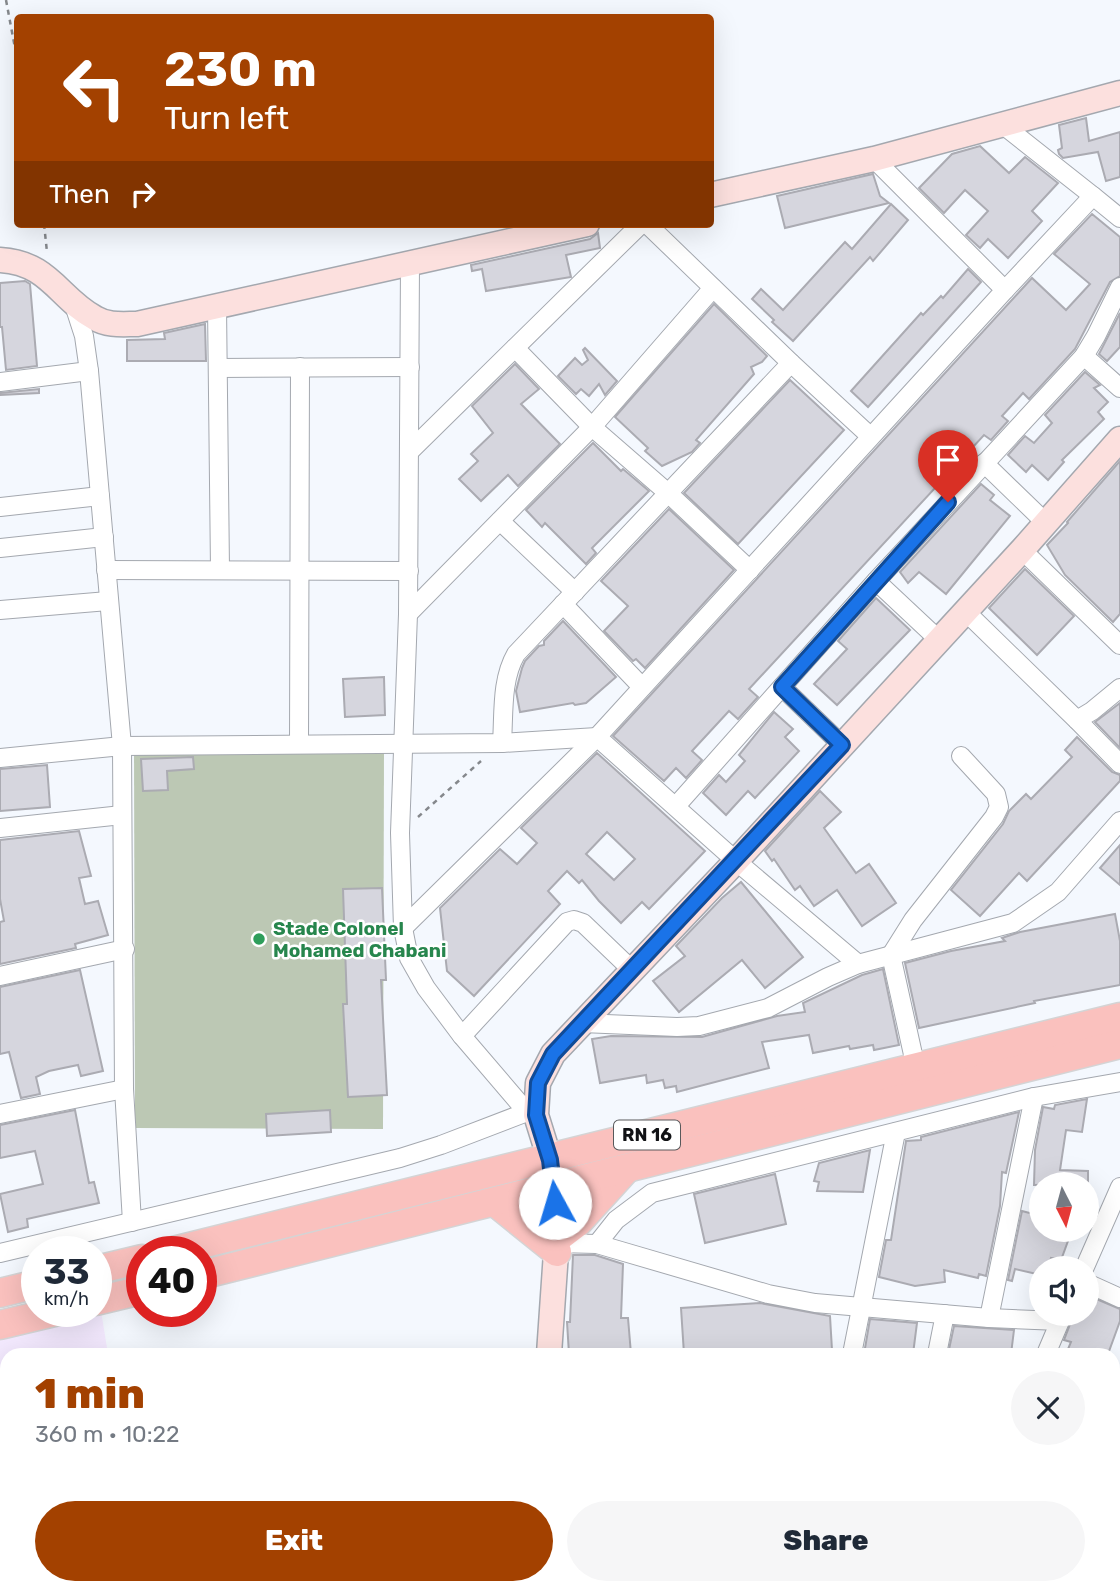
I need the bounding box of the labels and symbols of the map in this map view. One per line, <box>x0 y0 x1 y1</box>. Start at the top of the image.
pin <box>918 430 978 502</box>
place label: Stade Colonel Mohamed Chabani <box>273 917 446 962</box>
marker: Stade Colonel Mohamed Chabani <box>251 931 267 947</box>
road number: RN 16 <box>614 1120 680 1150</box>
position arrow <box>518 1166 592 1240</box>
north arrow <box>1029 1172 1099 1242</box>
speed limit sign: 40 <box>126 1236 217 1327</box>

